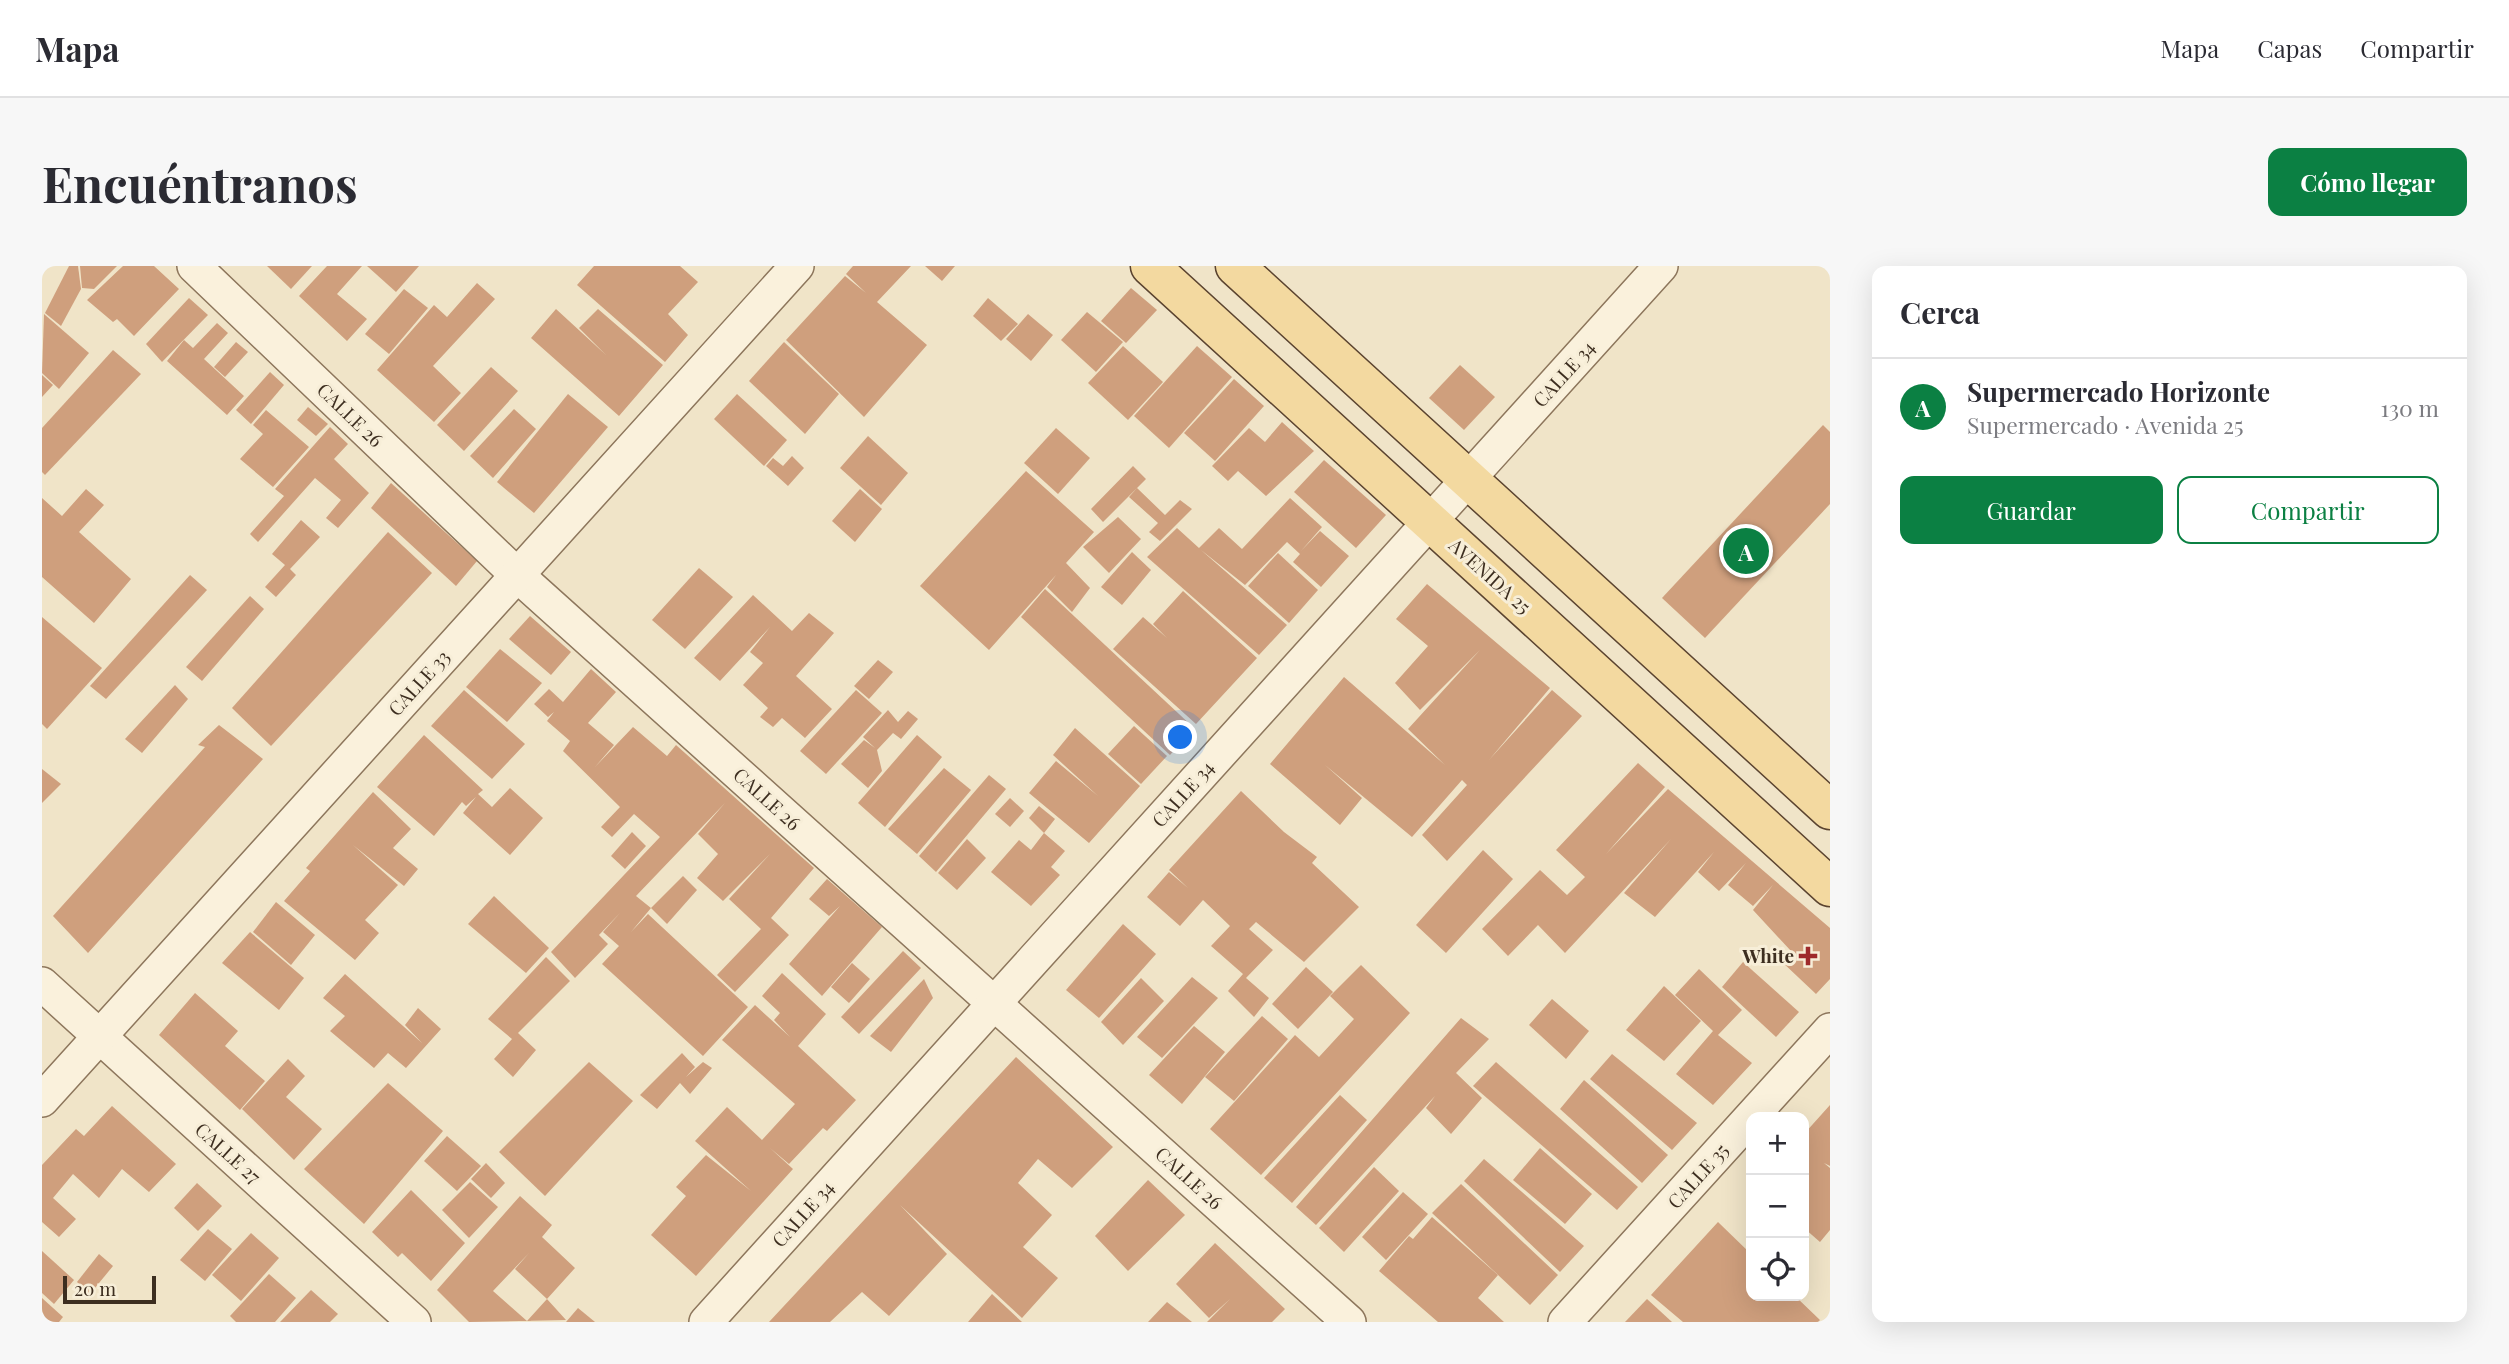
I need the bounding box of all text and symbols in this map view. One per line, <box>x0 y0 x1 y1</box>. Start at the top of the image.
text: Mapa <box>35 26 119 70</box>
text: Mapa <box>2161 32 2219 64</box>
text: Capas <box>2257 32 2322 64</box>
text: Compartir <box>2360 32 2474 64</box>
button: Cómo llegar <box>2268 148 2467 216</box>
text: Encuéntranos <box>42 150 358 215</box>
text: Cerca <box>1900 292 1980 332</box>
street label: CALLE 34 <box>1526 334 1600 412</box>
text: Supermercado Horizonte <box>1967 374 2270 409</box>
street label: CALLE 26 <box>312 376 389 452</box>
text: A <box>1915 392 1931 423</box>
text: 130 m <box>2381 392 2439 423</box>
text: Supermercado · Avenida 25 <box>1967 409 2244 440</box>
button: Guardar <box>1900 476 2163 544</box>
button: Compartir <box>2177 476 2439 544</box>
pin: A <box>1723 525 1769 577</box>
street label: AVENIDA 25 <box>1444 531 1537 619</box>
street label: CALLE 33 <box>382 644 455 721</box>
your location <box>1163 720 1197 754</box>
street label: CALLE 34 <box>1145 754 1219 832</box>
street label: CALLE 26 <box>728 761 807 836</box>
place label: White <box>1741 942 1794 968</box>
marker: White <box>1800 948 1816 964</box>
map controls <box>1746 1112 1809 1301</box>
button: + <box>1746 1112 1809 1175</box>
street label: CALLE 27 <box>190 1116 267 1189</box>
street label: CALLE 35 <box>1661 1137 1734 1214</box>
street label: CALLE 26 <box>1150 1140 1229 1215</box>
street label: CALLE 34 <box>765 1174 839 1252</box>
button: − <box>1746 1175 1809 1238</box>
button: locate <box>1746 1238 1809 1301</box>
scale bar <box>63 1273 156 1305</box>
text: 20 m <box>74 1275 116 1301</box>

